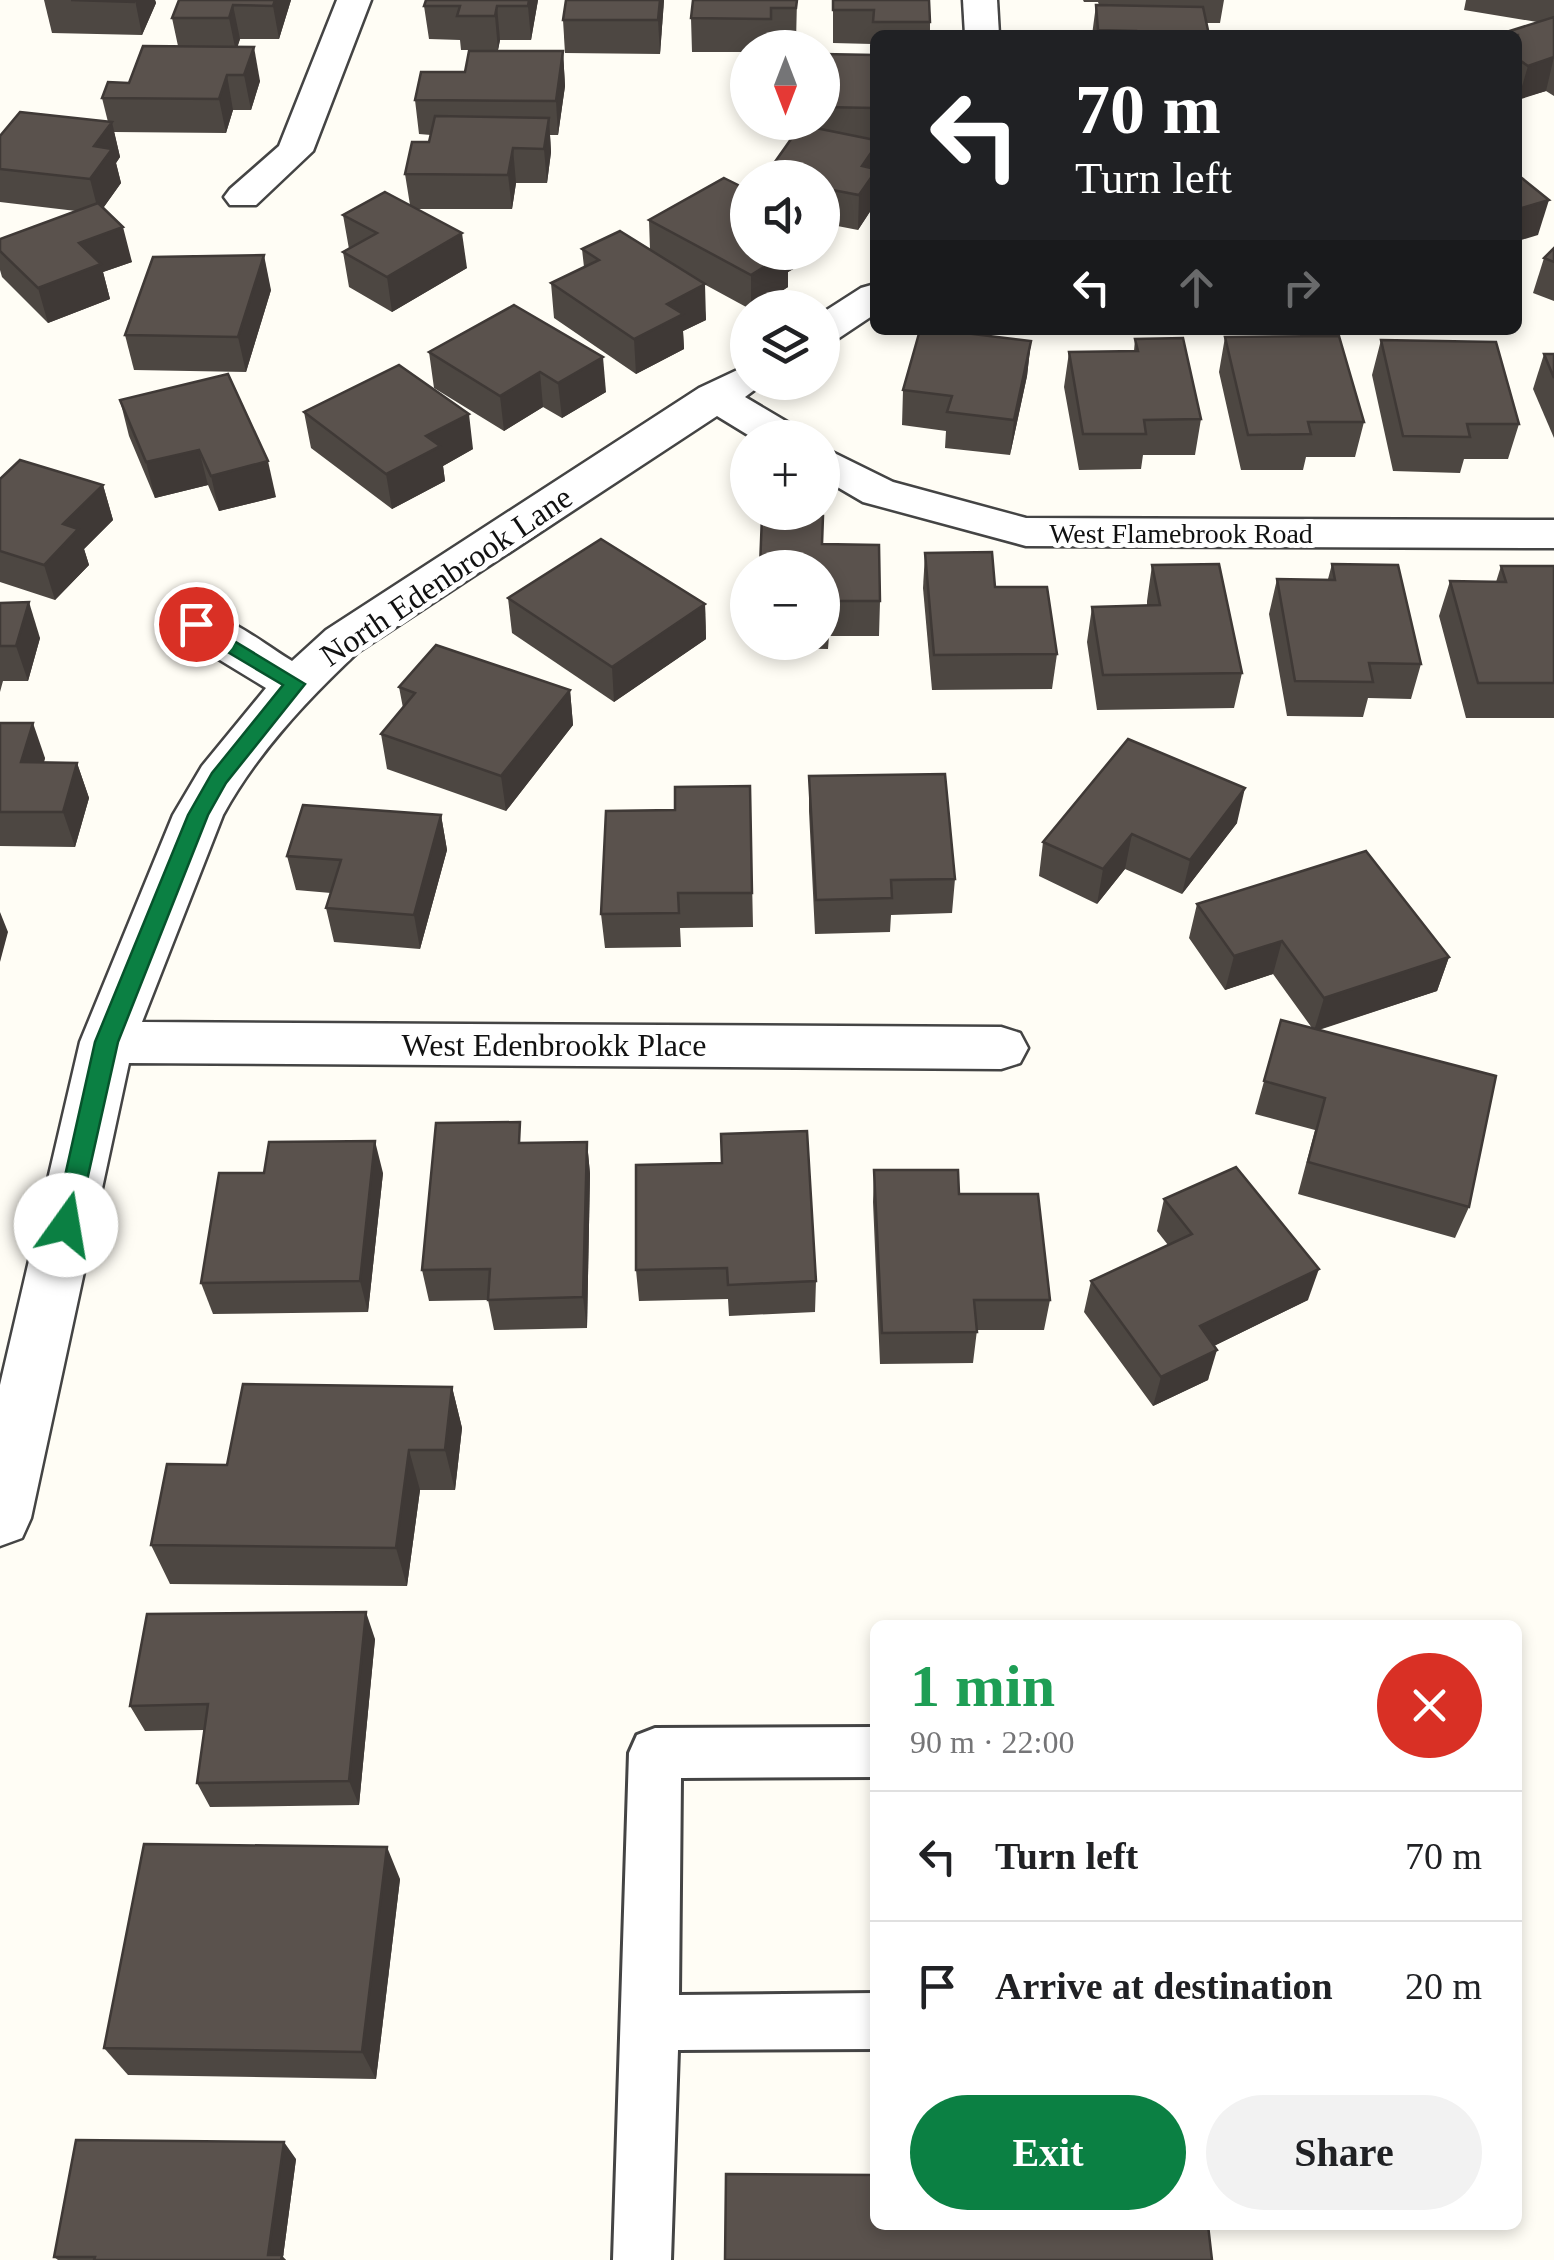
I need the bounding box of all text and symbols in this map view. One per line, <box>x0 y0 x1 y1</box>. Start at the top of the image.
north arrow <box>730 30 840 140</box>
map controls <box>730 30 840 660</box>
icon: left <box>910 70 1040 200</box>
text: 70 m <box>1075 71 1221 148</box>
text: Turn left <box>1075 153 1232 203</box>
button: sound <box>730 160 840 270</box>
icon: left <box>1064 260 1119 315</box>
icon: ahead <box>1169 260 1224 315</box>
icon: right <box>1274 260 1329 315</box>
button: layers <box>730 290 840 400</box>
button: + <box>730 420 840 530</box>
street label: North Edenbrook Lane <box>314 479 578 673</box>
street label: West Flamebrook Road <box>1049 518 1313 549</box>
button: − <box>730 550 840 660</box>
pin <box>154 582 239 667</box>
icon: arrive <box>169 597 224 652</box>
street label: West Edenbrookk Place <box>402 1027 706 1063</box>
position arrow <box>14 1173 118 1277</box>
text: 1 min <box>910 1653 1055 1719</box>
button: close <box>1377 1653 1482 1758</box>
text: 90 m · 22:00 <box>910 1724 1074 1760</box>
icon: left <box>910 1829 965 1884</box>
text: Turn left <box>995 1835 1138 1877</box>
text: 70 m <box>1405 1835 1482 1877</box>
icon: arrive <box>910 1959 965 2014</box>
text: Arrive at destination <box>995 1965 1333 2007</box>
text: 20 m <box>1405 1965 1482 2007</box>
button: Exit <box>910 2095 1186 2210</box>
button: Share <box>1206 2095 1482 2210</box>

